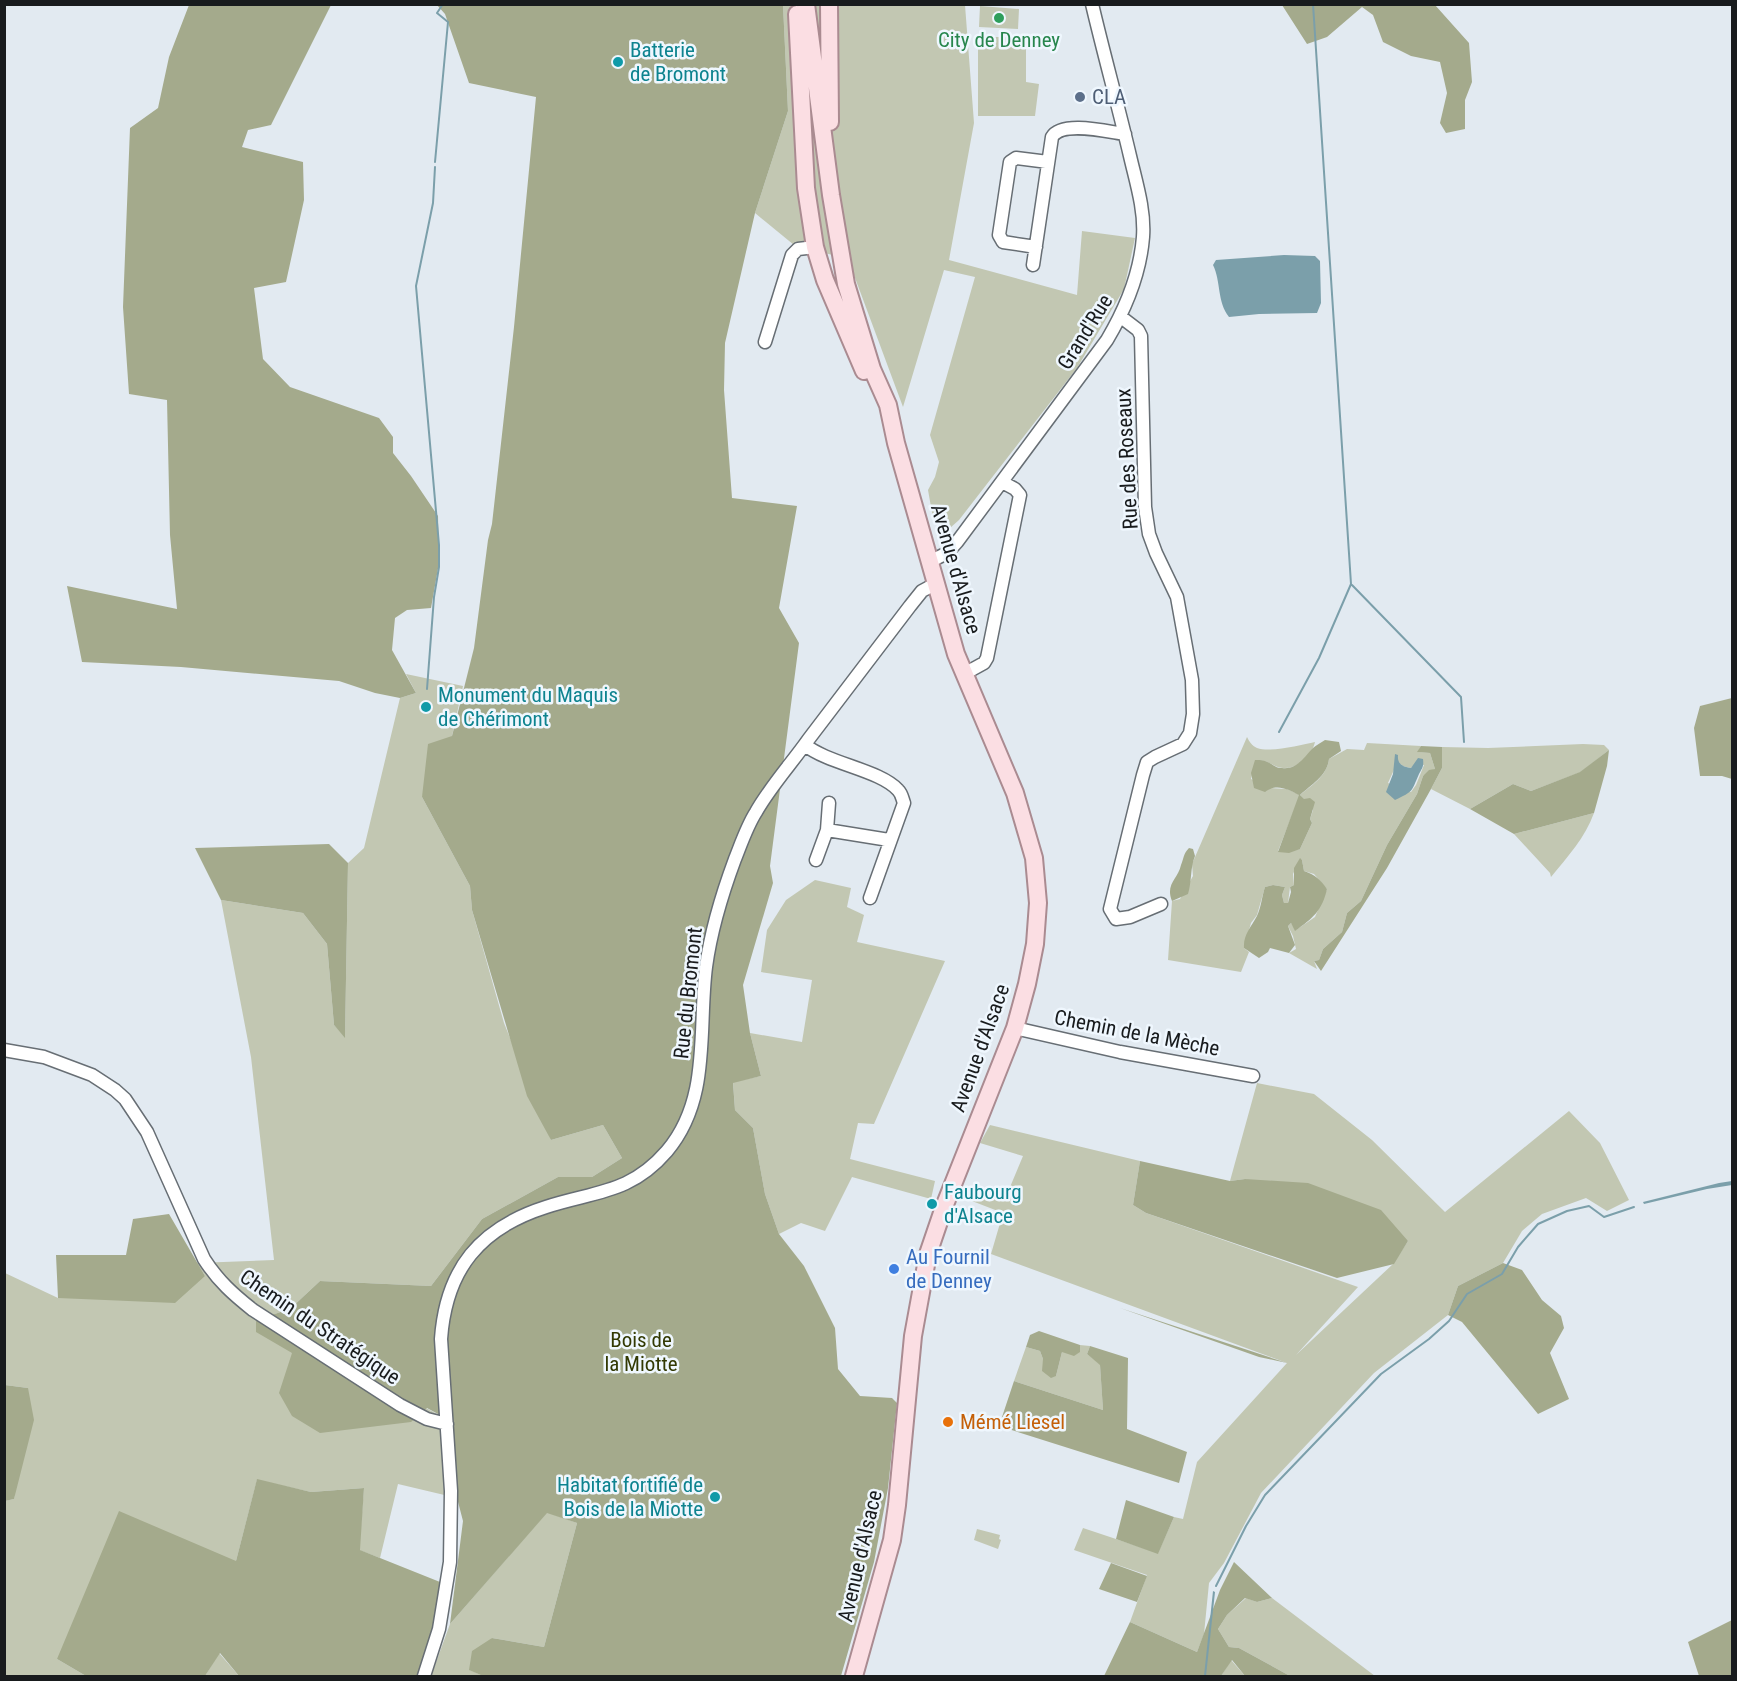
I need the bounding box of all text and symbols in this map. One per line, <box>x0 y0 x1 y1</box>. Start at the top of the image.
marker: City de Denney <box>992 11 1006 25</box>
place label: City de Denney <box>938 28 1060 52</box>
place label: Batterie de Bromont <box>630 38 726 86</box>
marker: Batterie de Bromont <box>611 55 625 69</box>
place label: CLA <box>1092 85 1126 109</box>
marker: CLA <box>1073 90 1087 104</box>
street label: Grand'Rue <box>1053 290 1117 374</box>
street label: Rue des Roseaux <box>1111 388 1143 530</box>
street label: Avenue d'Alsace <box>926 501 986 637</box>
place label: Monument du Maquis de Chérimont <box>438 683 618 731</box>
marker: Monument du Maquis de Chérimont <box>419 700 433 714</box>
street label: Rue du Bromont <box>669 926 707 1060</box>
street label: Avenue d'Alsace <box>946 981 1014 1115</box>
street label: Chemin de la Mèche <box>1052 1005 1222 1061</box>
place label: Faubourg d'Alsace <box>944 1180 1022 1228</box>
marker: Faubourg d'Alsace <box>925 1197 939 1211</box>
place label: Au Fournil de Denney <box>906 1245 992 1293</box>
marker: Au Fournil de Denney <box>887 1262 901 1276</box>
street label: Chemin du Stratégique <box>235 1265 405 1390</box>
park label: Bois de la Miotte <box>604 1328 678 1376</box>
place label: Mémé Liesel <box>960 1410 1065 1434</box>
marker: Mémé Liesel <box>941 1415 955 1429</box>
place label: Habitat fortifié de Bois de la Miotte <box>557 1473 703 1521</box>
street label: Avenue d'Alsace <box>833 1488 887 1624</box>
marker: Habitat fortifié de Bois de la Miotte <box>708 1490 722 1504</box>

